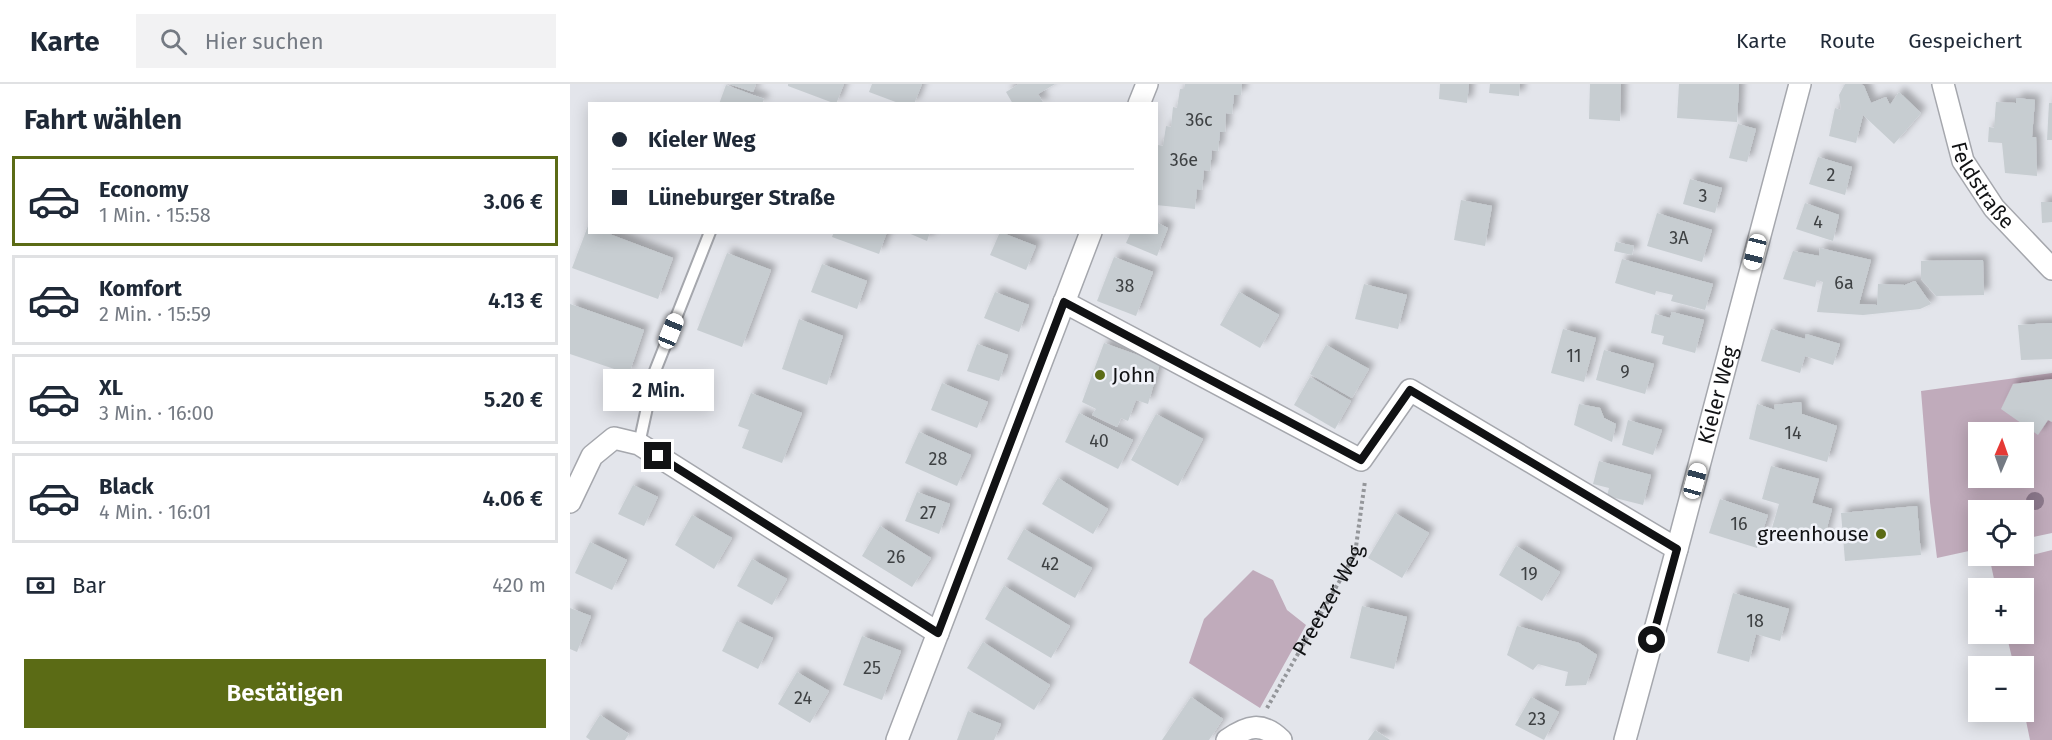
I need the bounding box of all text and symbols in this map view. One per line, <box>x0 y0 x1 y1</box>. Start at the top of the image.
search box <box>136 14 556 68</box>
text: Karte <box>30 25 100 58</box>
icon: search <box>157 25 190 58</box>
text: Hier suchen <box>205 28 324 55</box>
text: Karte <box>1736 28 1787 54</box>
text: Route <box>1820 28 1875 54</box>
text: Gespeichert <box>1908 28 2022 54</box>
text: Fahrt wählen <box>24 104 182 136</box>
house number: 36c <box>1185 109 1213 131</box>
text: Kieler Weg <box>648 126 756 153</box>
street label: Feldstraße <box>1946 139 2020 234</box>
house number: 36e <box>1170 149 1198 171</box>
house number: 2 <box>1827 164 1836 186</box>
icon: car <box>27 174 81 228</box>
text: Economy <box>99 176 188 203</box>
text: Lüneburger Straße <box>648 184 835 211</box>
house number: 3 <box>1699 185 1707 207</box>
text: 3.06 € <box>483 188 543 215</box>
text: 1 Min. · 15:58 <box>99 203 211 227</box>
house number: 4 <box>1813 211 1823 233</box>
house number: 3A <box>1669 227 1689 249</box>
car <box>1742 232 1768 272</box>
house number: 6a <box>1834 272 1854 294</box>
icon: car <box>27 273 81 327</box>
text: Komfort <box>99 275 182 302</box>
house number: 38 <box>1116 275 1135 297</box>
text: 4.13 € <box>488 287 543 314</box>
text: 2 Min. · 15:59 <box>99 302 211 326</box>
car <box>656 311 686 351</box>
street label: Kieler Weg <box>1692 343 1743 447</box>
house number: 11 <box>1566 345 1582 367</box>
house number: 9 <box>1620 361 1630 383</box>
place label: John <box>1112 362 1155 388</box>
marker: John <box>1093 368 1107 382</box>
callout: 2 Min. <box>602 369 714 411</box>
icon: car <box>27 372 81 426</box>
text: XL <box>99 374 123 401</box>
text: 2 Min. <box>632 378 685 402</box>
text: 5.20 € <box>484 386 543 413</box>
text: 3 Min. · 16:00 <box>99 401 214 425</box>
house number: 14 <box>1784 422 1802 444</box>
north arrow <box>1968 422 2034 488</box>
map controls <box>1968 422 2034 722</box>
house number: 40 <box>1089 430 1109 452</box>
route end <box>644 442 671 469</box>
house number: 28 <box>929 448 947 470</box>
car <box>1682 461 1708 501</box>
icon: car <box>27 471 81 525</box>
text: Black <box>99 473 154 500</box>
text: 4.06 € <box>482 485 543 512</box>
text: 4 Min. · 16:01 <box>99 500 212 524</box>
button: locate <box>1968 500 2034 566</box>
house number: 27 <box>920 502 936 524</box>
house number: 16 <box>1730 513 1748 535</box>
place label: greenhouse <box>1757 521 1869 547</box>
marker: greenhouse <box>1874 527 1888 541</box>
street label: Preetzer Weg <box>1287 544 1369 660</box>
house number: 26 <box>887 546 905 568</box>
house number: 42 <box>1041 553 1059 575</box>
house number: 19 <box>1520 563 1538 585</box>
icon: cash <box>24 569 57 602</box>
text: Bar <box>72 572 106 599</box>
text: 420 m <box>492 573 546 597</box>
button: + <box>1968 578 2034 644</box>
house number: 18 <box>1746 610 1764 632</box>
route start <box>1638 626 1665 653</box>
button: − <box>1968 656 2034 722</box>
house number: 25 <box>863 657 881 679</box>
button: Bestätigen <box>24 659 546 728</box>
house number: 24 <box>794 687 812 709</box>
house number: 23 <box>1528 708 1546 730</box>

